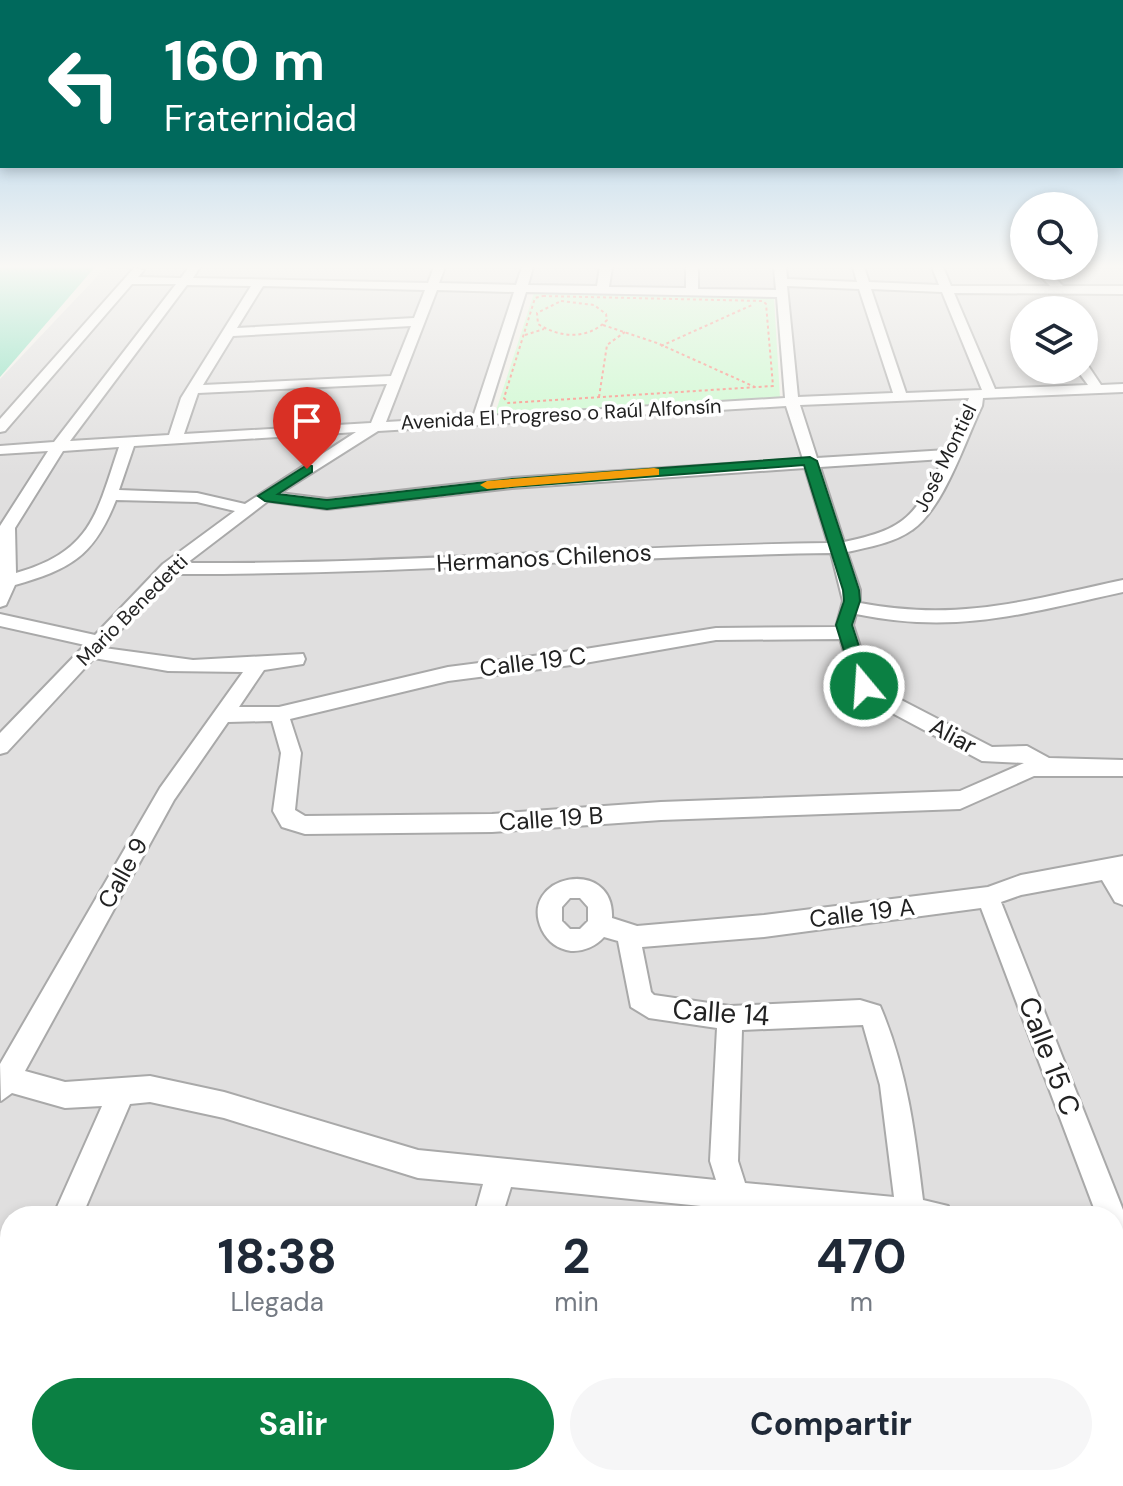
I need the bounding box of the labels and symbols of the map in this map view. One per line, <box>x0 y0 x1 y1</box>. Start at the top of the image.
pin <box>273 387 341 469</box>
street label: Avenida El Progreso o Raúl Alfonsín <box>400 393 722 435</box>
street label: José Montiel <box>908 400 982 516</box>
street label: Hermanos Chilenos <box>436 536 652 579</box>
street label: Mario Benedetti <box>71 549 193 671</box>
street label: Calle 19 C <box>478 640 588 683</box>
position arrow <box>822 644 906 728</box>
street label: Aliar <box>924 710 982 761</box>
street label: Calle 19 B <box>498 799 604 838</box>
street label: Calle 9 <box>91 832 155 914</box>
street label: Calle 19 A <box>808 891 916 934</box>
street label: Calle 14 <box>671 991 771 1034</box>
street label: Calle 15 C <box>1010 991 1089 1121</box>

